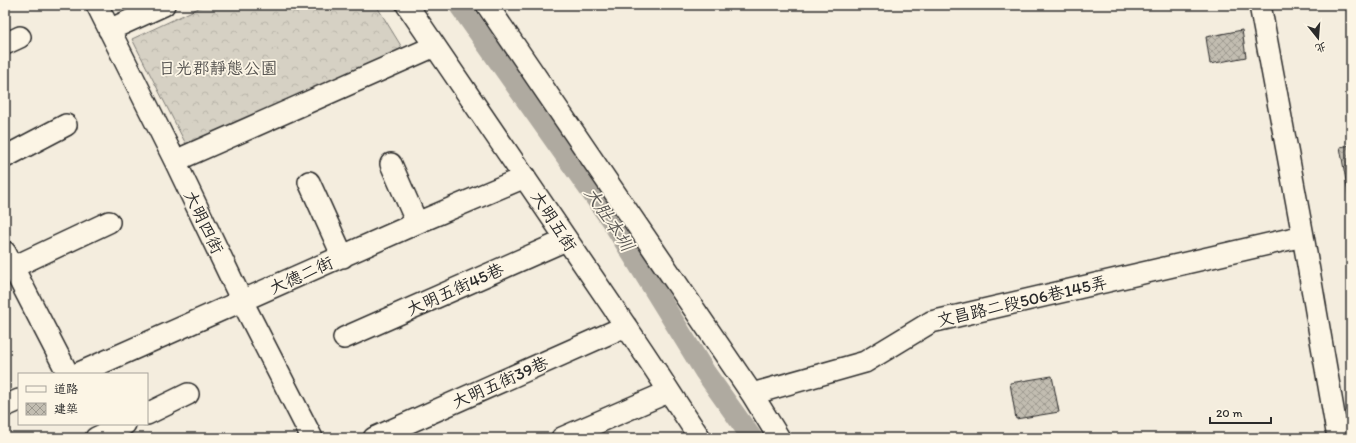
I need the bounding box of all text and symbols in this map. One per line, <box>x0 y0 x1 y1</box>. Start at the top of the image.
north arrow <box>1298 18 1338 58</box>
text: 北 <box>1314 39 1328 55</box>
park label: 日光郡靜態公園 <box>159 58 278 78</box>
water label: 大肚本圳 <box>580 183 639 257</box>
street label: 大明四街 <box>180 187 228 257</box>
street label: 大明五街 <box>527 187 581 255</box>
street label: 大德二街 <box>266 252 336 298</box>
street label: 大明五街45巷 <box>403 258 508 319</box>
street label: 文昌路二段506巷145弄 <box>935 272 1109 330</box>
street label: 大明五街39巷 <box>449 351 552 412</box>
legend <box>18 373 148 425</box>
text: 道路 <box>54 382 78 396</box>
scale bar <box>1210 399 1271 425</box>
text: 建築 <box>54 402 78 416</box>
text: 20 m <box>1216 406 1243 420</box>

